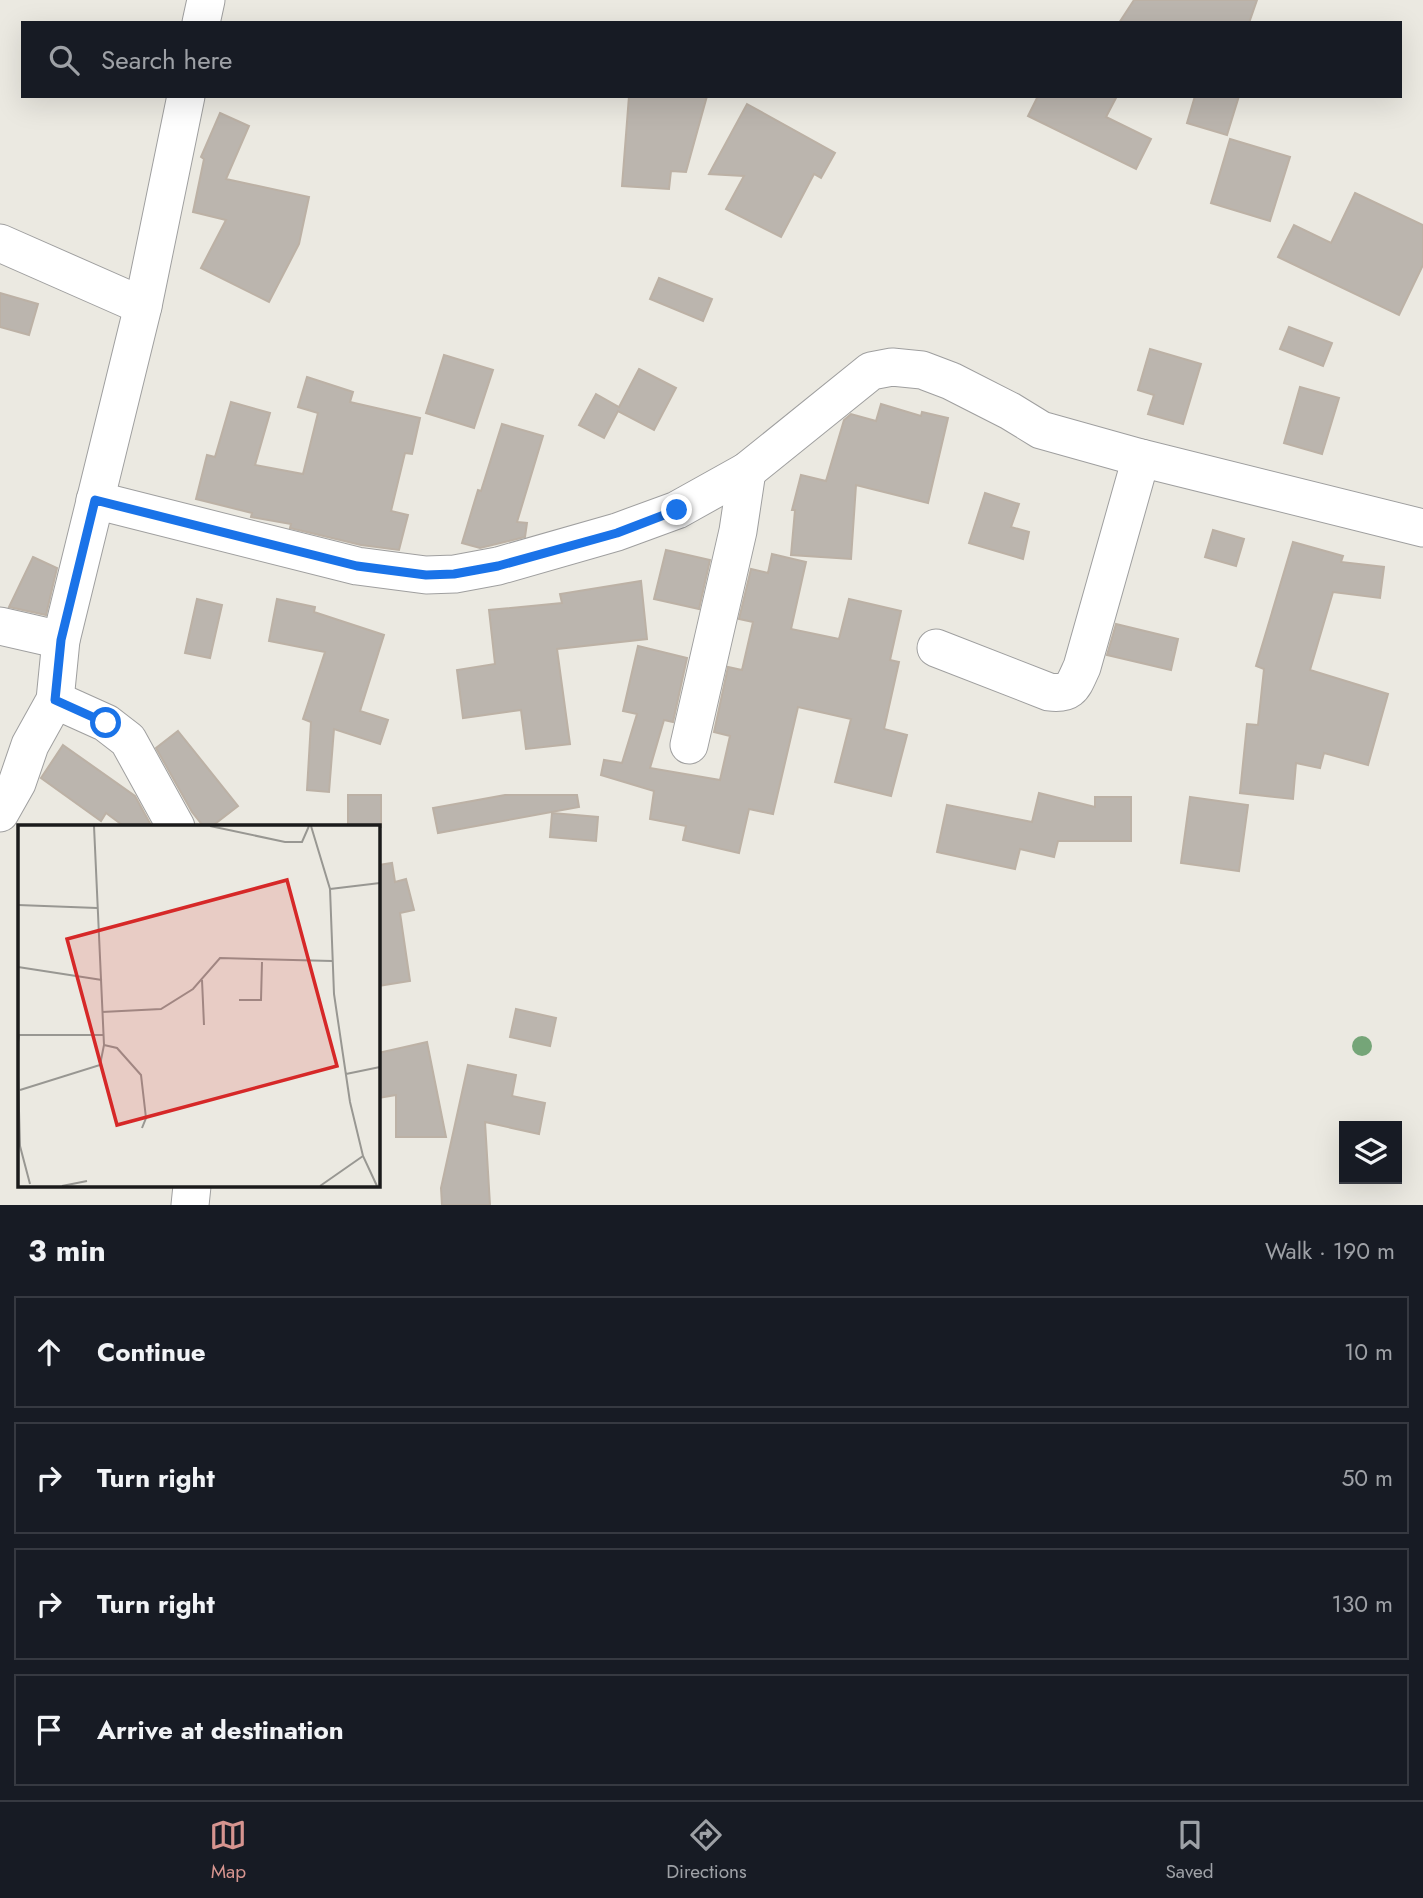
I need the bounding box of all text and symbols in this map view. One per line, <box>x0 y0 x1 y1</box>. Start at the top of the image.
search box <box>21 21 1402 98</box>
icon: search <box>45 41 83 79</box>
text: Search here <box>101 41 233 79</box>
route end <box>661 494 692 525</box>
route start <box>90 707 121 738</box>
inset map <box>18 825 380 1188</box>
map controls <box>1339 1121 1402 1184</box>
button: layers <box>1339 1121 1402 1184</box>
text: 3 min <box>28 1229 106 1272</box>
text: Walk · 190 m <box>1265 1234 1395 1268</box>
icon: ahead <box>30 1333 68 1371</box>
text: Continue <box>97 1333 206 1371</box>
text: 10 m <box>1344 1335 1393 1369</box>
icon: right <box>30 1459 68 1497</box>
text: Turn right <box>97 1459 215 1497</box>
text: 50 m <box>1341 1461 1393 1495</box>
icon: right <box>30 1585 68 1623</box>
text: Turn right <box>97 1585 215 1623</box>
text: 130 m <box>1331 1587 1393 1621</box>
icon: arrive <box>30 1711 68 1749</box>
text: Arrive at destination <box>97 1711 344 1749</box>
tab: Map <box>209 1816 247 1885</box>
tab: Directions <box>666 1816 747 1885</box>
tab: Saved <box>1165 1816 1214 1885</box>

